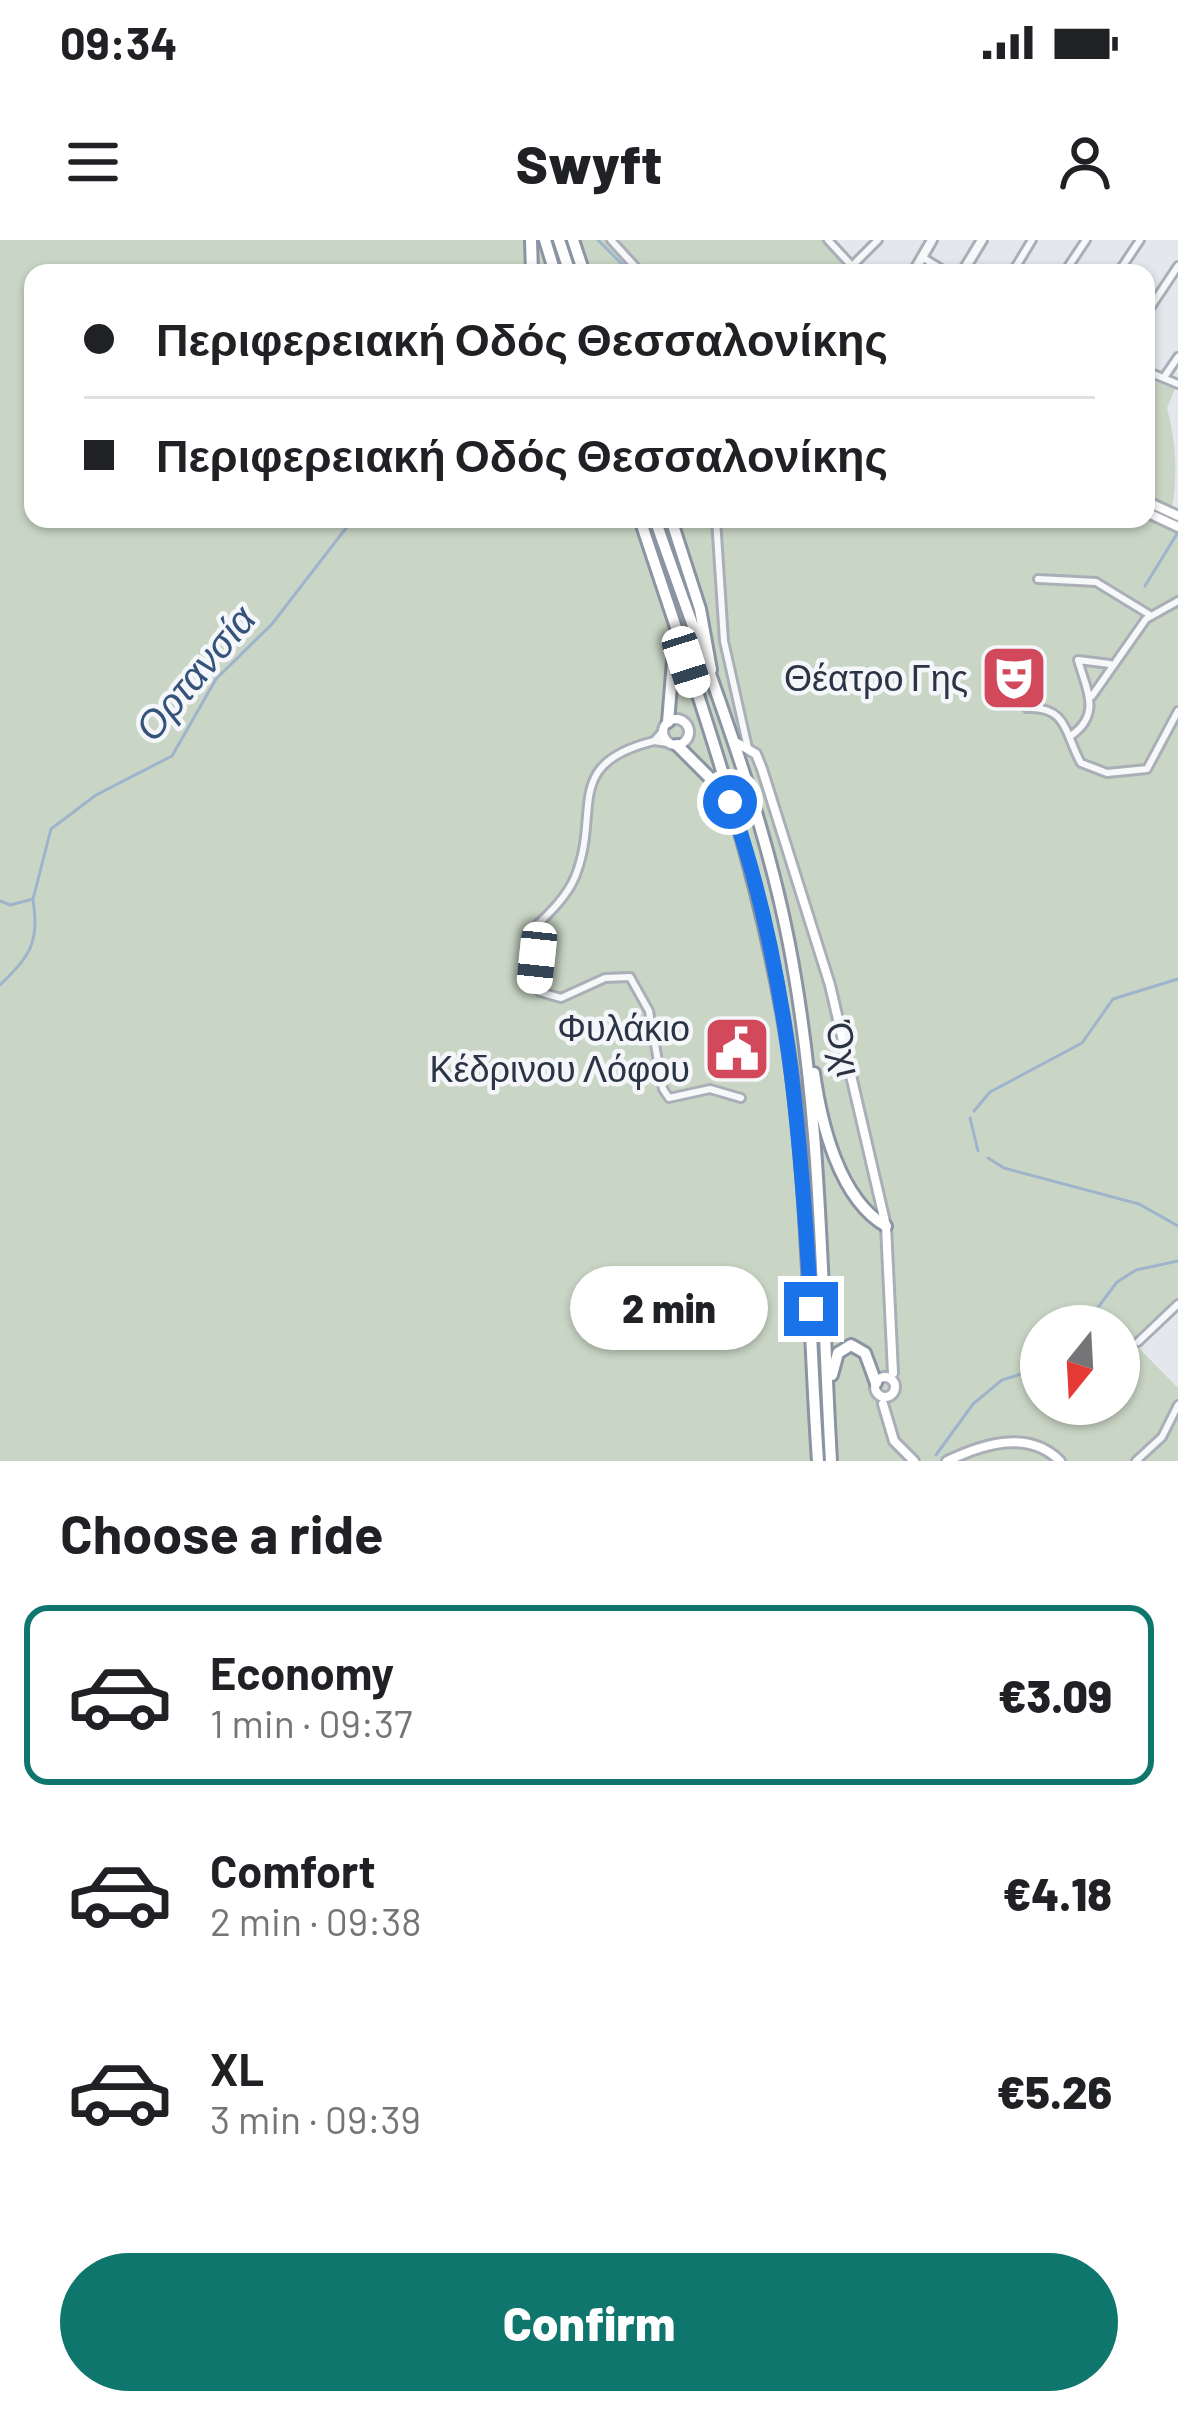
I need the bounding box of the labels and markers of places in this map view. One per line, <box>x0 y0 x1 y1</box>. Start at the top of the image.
theatre icon: Θέατρο Γης <box>979 643 1049 713</box>
place label: Θέατρο Γης <box>784 655 968 699</box>
place label: Φυλάκιο Κέδρινου Λόφου <box>429 1005 690 1090</box>
public building icon: Φυλάκιο Κέδρινου Λόφου <box>702 1014 772 1084</box>

